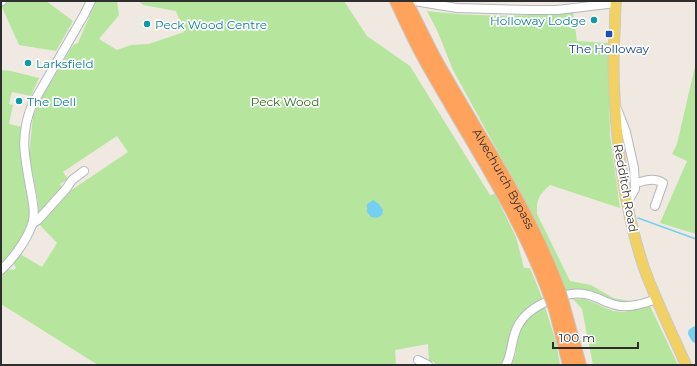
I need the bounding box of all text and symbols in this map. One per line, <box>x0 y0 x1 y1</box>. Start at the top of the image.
place label: Holloway Lodge <box>490 13 586 28</box>
marker: Holloway Lodge <box>589 15 599 25</box>
place label: Peck Wood Centre <box>155 17 267 32</box>
marker: Peck Wood Centre <box>142 19 152 29</box>
marker: The Holloway <box>604 29 614 39</box>
place label: The Holloway <box>569 41 650 56</box>
place label: Larksfield <box>36 56 94 71</box>
marker: Larksfield <box>23 58 33 68</box>
place label: The Dell <box>27 94 76 109</box>
park label: Peck Wood <box>251 94 319 109</box>
marker: The Dell <box>14 96 24 106</box>
street label: Alvechurch Bypass <box>470 125 539 232</box>
street label: Redditch Road <box>611 143 641 233</box>
scale bar <box>553 324 638 350</box>
text: 100 m <box>559 330 595 345</box>

